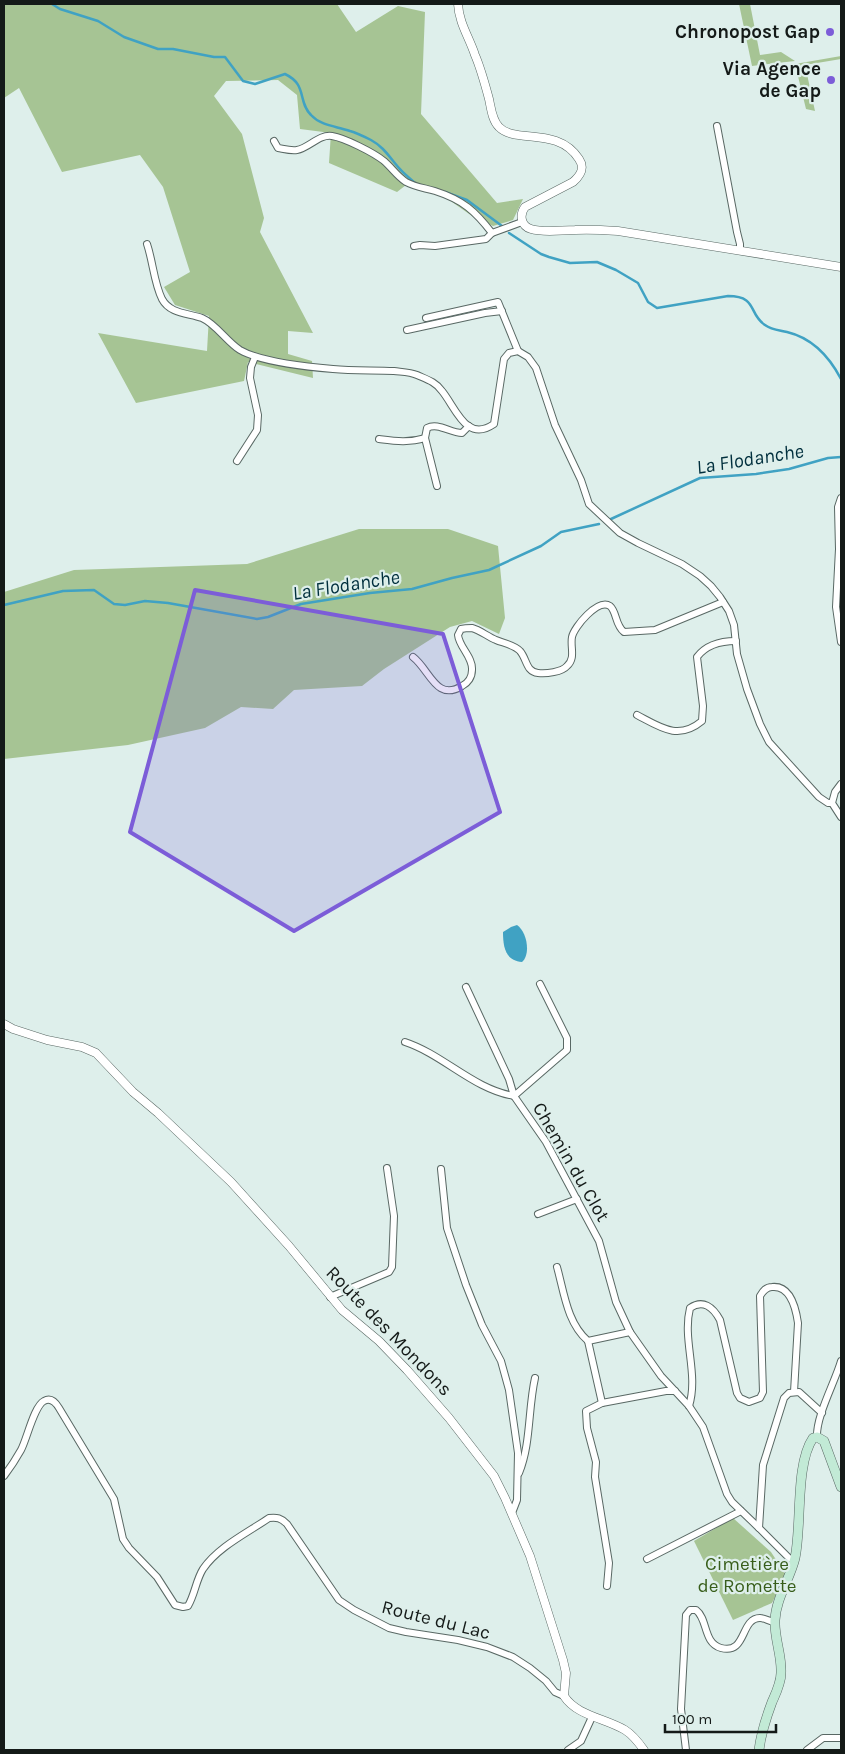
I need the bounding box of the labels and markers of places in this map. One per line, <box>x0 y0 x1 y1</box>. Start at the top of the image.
place label: Chronopost Gap <box>675 21 820 43</box>
marker: Chronopost Gap <box>824 26 836 38</box>
place label: Via Agence de Gap <box>722 58 821 102</box>
marker: Via Agence de Gap <box>825 74 837 86</box>

